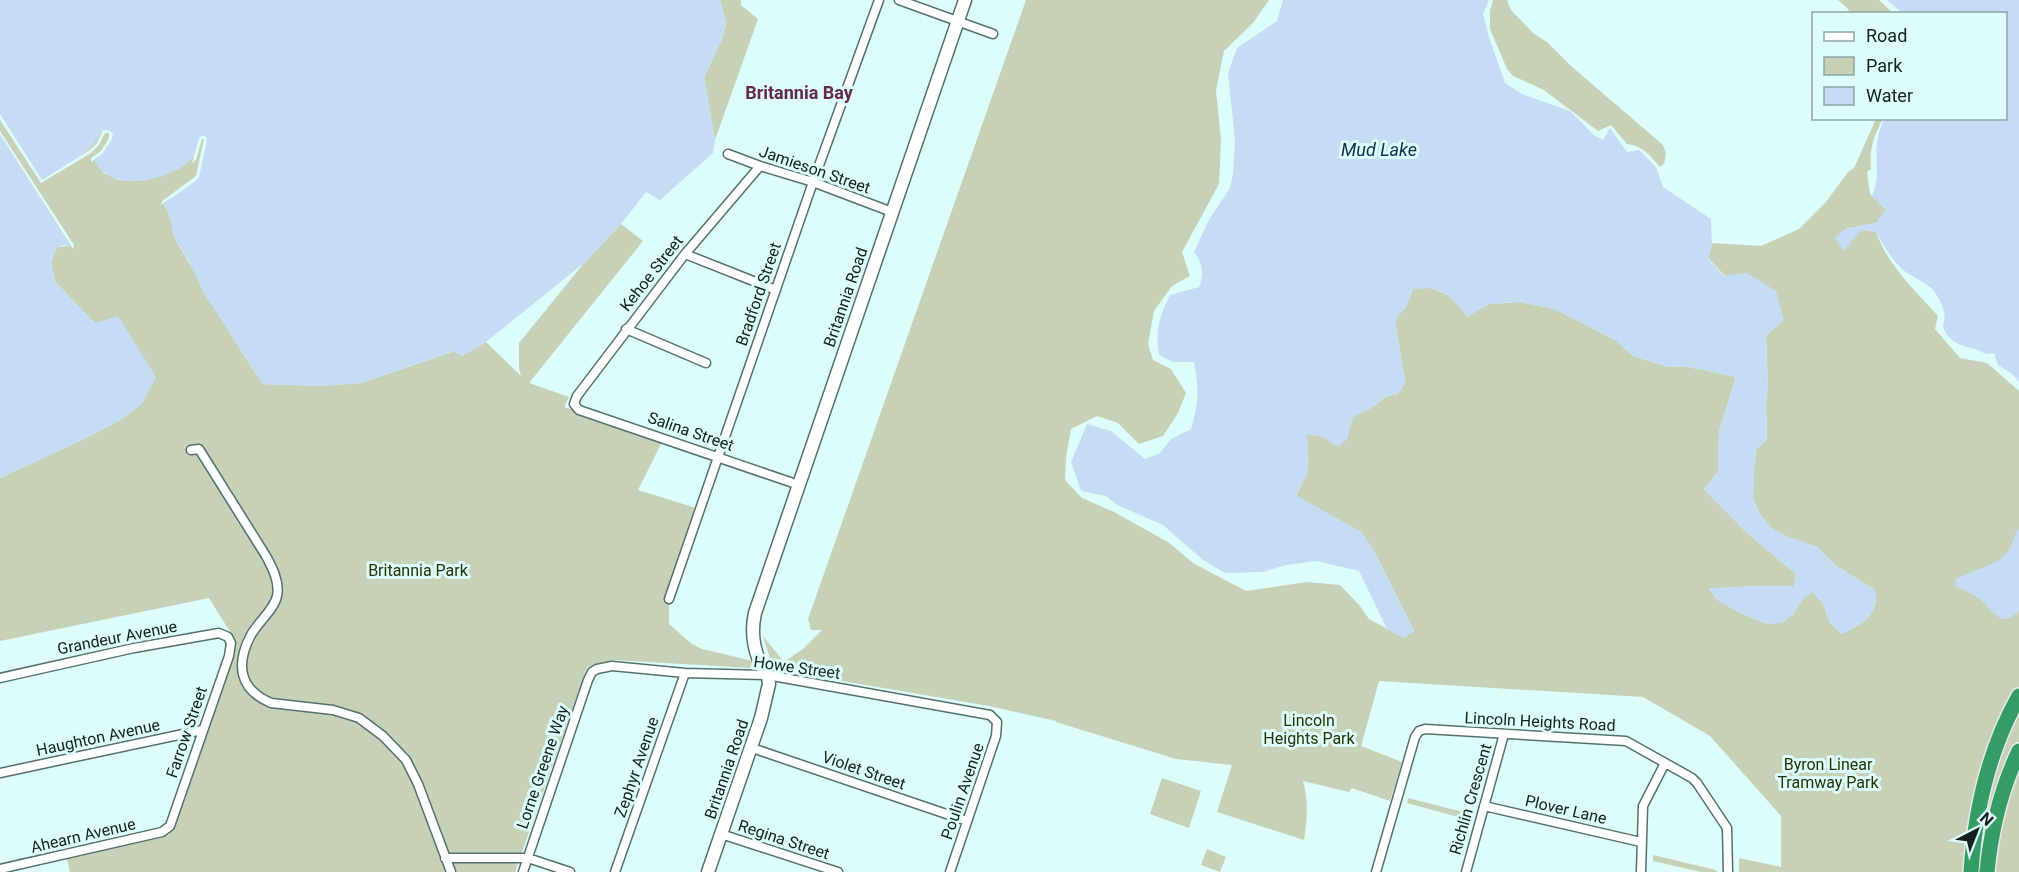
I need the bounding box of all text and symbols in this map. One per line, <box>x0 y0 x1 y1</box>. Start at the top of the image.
legend <box>1812 12 2007 120</box>
text: Road <box>1866 25 1907 46</box>
text: Park <box>1866 55 1903 76</box>
district label: Britannia Bay <box>745 82 854 103</box>
text: Water <box>1866 85 1913 106</box>
water label: Mud Lake <box>1341 139 1417 160</box>
street label: Jamieson Street <box>757 142 873 197</box>
street label: Kehoe Street <box>616 232 687 315</box>
street label: Bradford Street <box>732 240 785 348</box>
street label: Britannia Road <box>820 245 871 350</box>
street label: Salina Street <box>645 408 736 455</box>
park label: Britannia Park <box>368 561 469 580</box>
street label: Grandeur Avenue <box>56 617 179 658</box>
street label: Howe Street <box>752 652 841 683</box>
street label: Farrow Street <box>162 684 211 780</box>
street label: Lorne Greene Way <box>512 703 573 831</box>
street label: Lincoln Heights Road <box>1464 708 1616 735</box>
park label: Lincoln Heights Park <box>1263 711 1356 748</box>
street label: Zephyr Avenue <box>610 714 663 820</box>
street label: Haughton Avenue <box>34 715 162 760</box>
street label: Britannia Road <box>701 717 752 822</box>
street label: Poulin Avenue <box>937 740 988 842</box>
street label: Richlin Crescent <box>1446 741 1495 857</box>
street label: Violet Street <box>820 747 908 794</box>
park label: Byron Linear Tramway Park <box>1777 755 1879 792</box>
street label: Plover Lane <box>1523 791 1609 828</box>
north arrow <box>1947 800 2007 860</box>
text: N <box>1976 808 1997 830</box>
street label: Ahearn Avenue <box>29 814 137 857</box>
street label: Regina Street <box>736 816 832 863</box>

